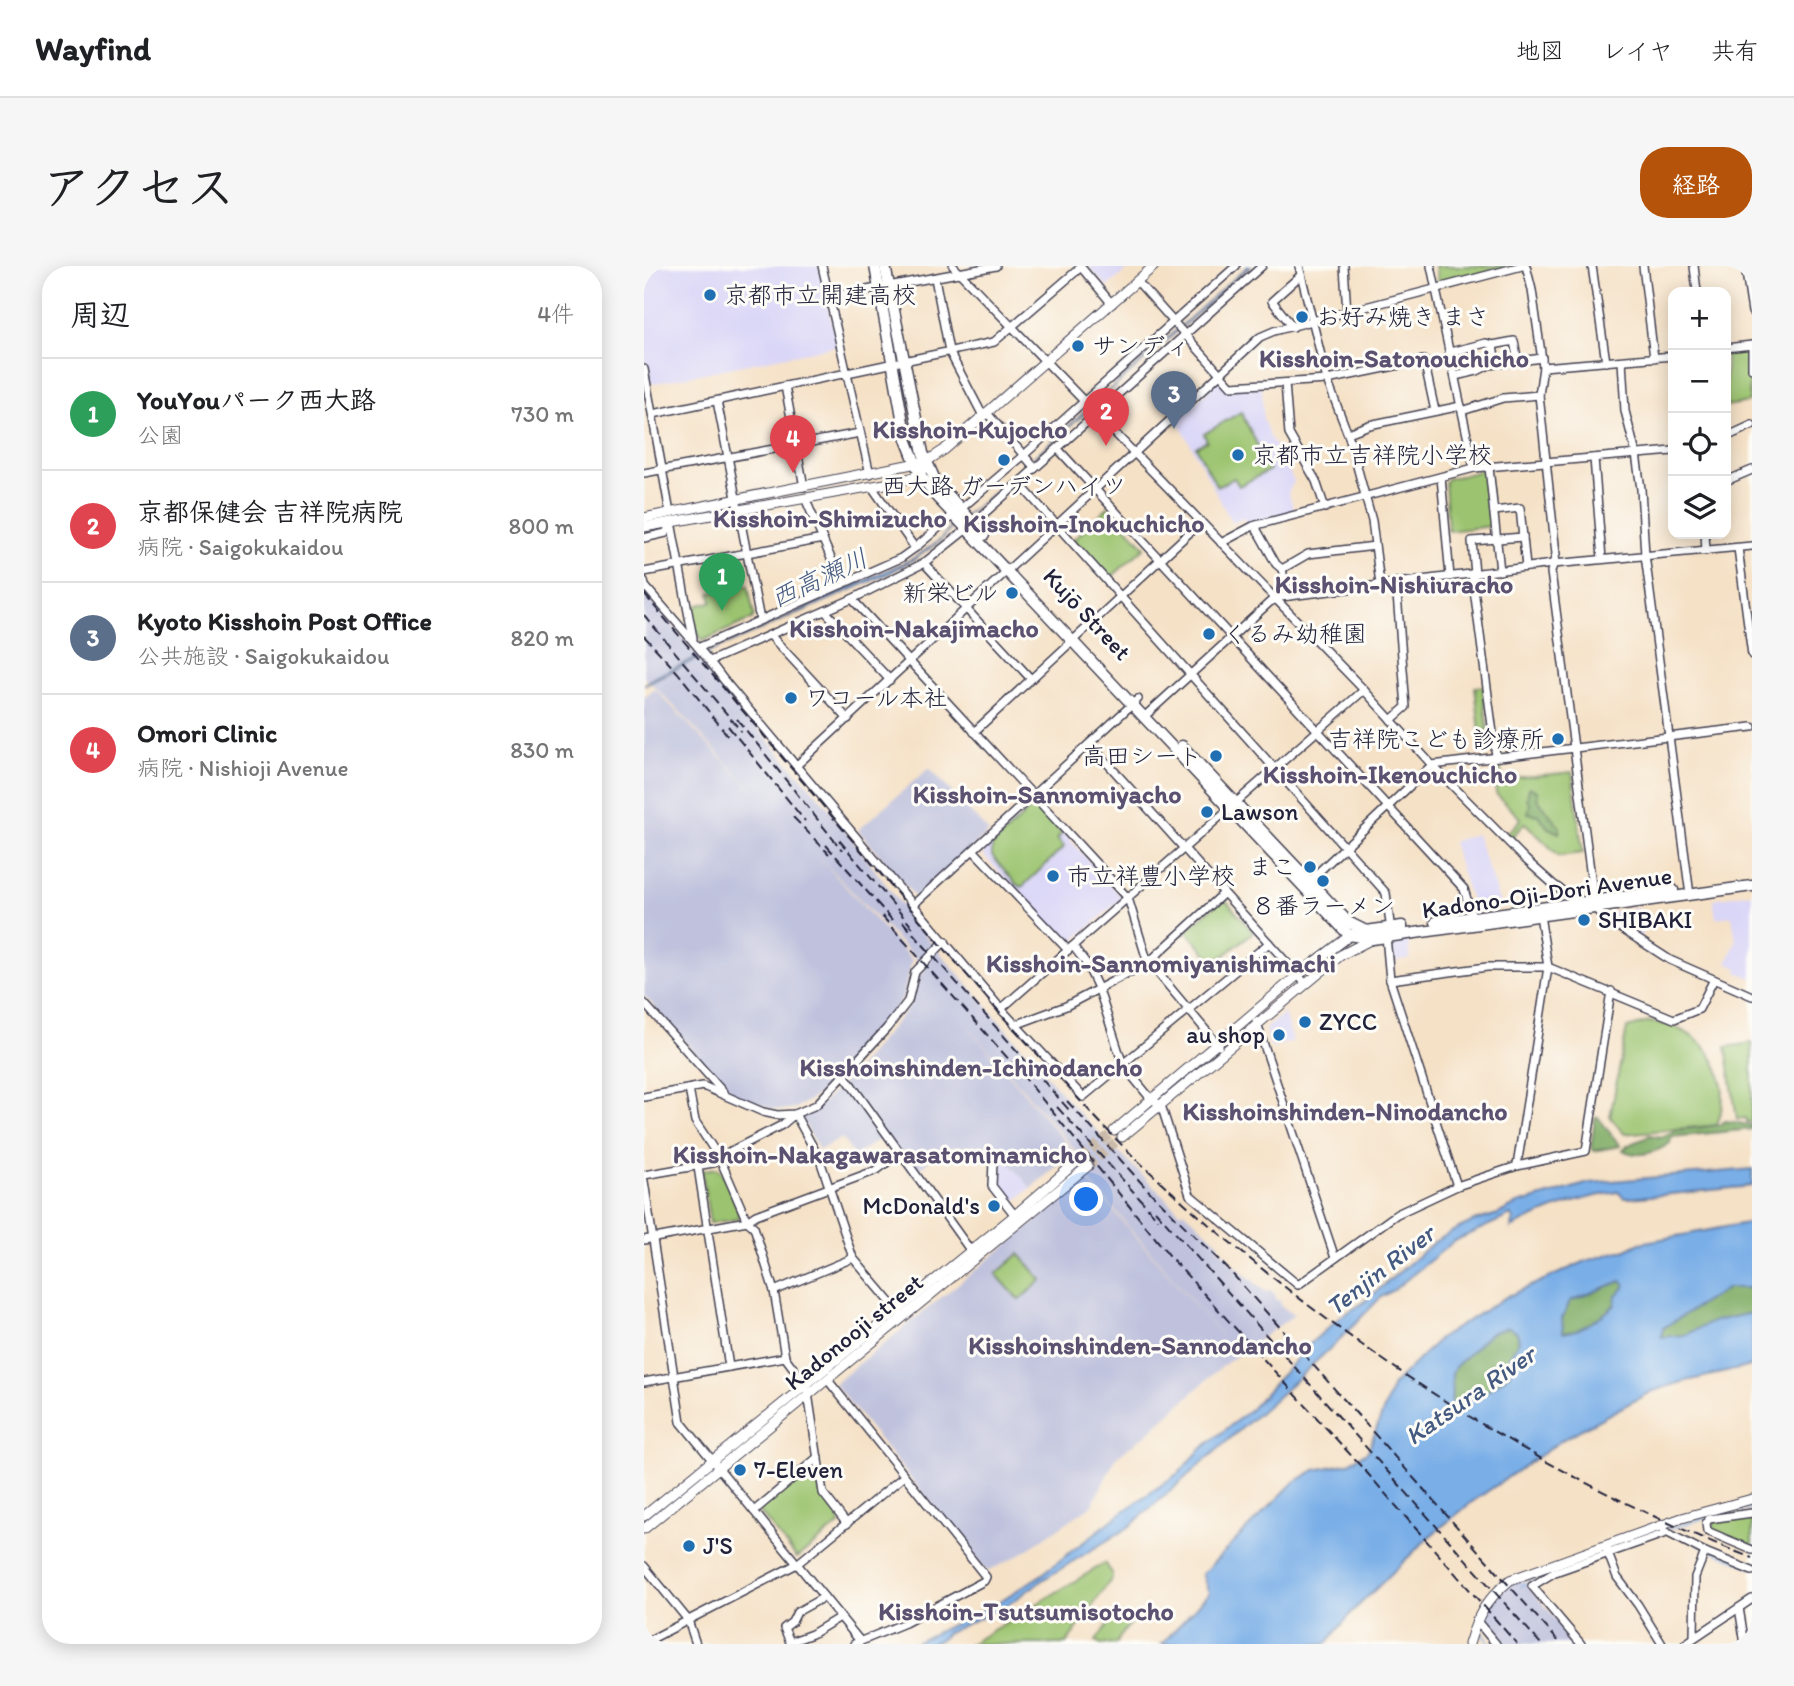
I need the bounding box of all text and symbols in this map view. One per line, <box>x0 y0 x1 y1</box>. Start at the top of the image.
text: Wayfind <box>35 29 151 68</box>
text: 地図 <box>1516 36 1564 65</box>
text: レイヤ <box>1602 36 1673 65</box>
text: 共有 <box>1711 36 1759 65</box>
button: 経路 <box>1640 147 1752 218</box>
text: アクセス <box>42 157 235 216</box>
place label: 京都市立開建高校 <box>724 280 916 309</box>
marker: 京都市立開建高校 <box>702 287 718 303</box>
map controls <box>1668 287 1731 539</box>
button: + <box>1668 287 1731 350</box>
text: 周辺 <box>70 296 130 333</box>
text: 4件 <box>537 300 574 328</box>
place label: お好み焼き まさ <box>1316 302 1489 331</box>
marker: お好み焼き まさ <box>1294 309 1310 325</box>
place label: サンディ <box>1092 331 1189 360</box>
marker: サンディ <box>1070 338 1086 354</box>
district label: Kisshoin-Satonouchicho <box>1259 342 1529 374</box>
button: − <box>1668 350 1731 413</box>
pin: 3 <box>1151 371 1197 429</box>
text: YouYouパーク西大路 <box>137 384 376 416</box>
pin: 2 <box>1083 388 1129 446</box>
text: 1 <box>88 400 98 428</box>
text: 730 m <box>511 400 574 428</box>
district label: Kisshoin-Kujocho <box>873 413 1067 445</box>
button: locate <box>1668 413 1731 476</box>
pin: 4 <box>770 415 816 473</box>
text: 公園 <box>137 421 183 449</box>
place label: 京都市立吉祥院小学校 <box>1252 440 1492 469</box>
marker: 京都市立吉祥院小学校 <box>1230 447 1246 463</box>
marker: 西大路 ガーデンハイツ <box>996 452 1012 468</box>
place label: 西大路 ガーデンハイツ <box>882 471 1126 500</box>
button: layers <box>1668 476 1731 539</box>
text: 京都保健会 吉祥院病院 <box>137 496 403 528</box>
district label: Kisshoin-Shimizucho <box>713 502 947 534</box>
district label: Kisshoin-Inokuchicho <box>963 507 1205 539</box>
text: 2 <box>87 512 99 540</box>
text: 800 m <box>509 512 574 540</box>
text: 病院 · Saigokukaidou <box>137 533 344 561</box>
water label: 西高瀬川 <box>765 542 873 614</box>
pin: 1 <box>699 553 745 611</box>
street label: Kujō Street <box>1037 561 1137 666</box>
district label: Kisshoin-Nishiuracho <box>1275 568 1513 600</box>
place label: 新栄ビル <box>902 578 998 607</box>
marker: 新栄ビル <box>1004 585 1020 601</box>
text: Kyoto Kisshoin Post Office <box>137 605 432 637</box>
district label: Kisshoin-Nakajimacho <box>789 612 1039 644</box>
place label: くるみ幼稚園 <box>1223 619 1367 648</box>
text: 3 <box>87 624 99 652</box>
text: 820 m <box>511 624 574 652</box>
marker: くるみ幼稚園 <box>1201 626 1217 642</box>
text: 公共施設 · Saigokukaidou <box>137 642 390 670</box>
place label: ワコール本社 <box>805 683 948 712</box>
marker: ワコール本社 <box>783 690 799 706</box>
text: Omori Clinic <box>137 717 277 749</box>
place label: 吉祥院こども診療所 <box>1328 724 1544 753</box>
marker: 吉祥院こども診療所 <box>1550 731 1566 747</box>
text: 4 <box>86 736 100 764</box>
text: 830 m <box>510 736 574 764</box>
place label: 高田シート <box>1082 741 1202 770</box>
marker: 高田シート <box>1208 748 1224 764</box>
text: 病院 · Nishioji Avenue <box>137 754 349 782</box>
district label: Kisshoin-Ikenouchicho <box>1263 758 1517 790</box>
district label: Kisshoin-Sannomiyacho <box>913 778 1181 810</box>
place label: Lawson <box>1221 797 1299 826</box>
marker: Lawson <box>1199 804 1215 820</box>
place label: まこ <box>1248 852 1296 881</box>
marker: まこ <box>1302 859 1318 875</box>
place label: 市立祥豊小学校 <box>1067 861 1235 890</box>
street label: Kadono-Oji-Dori Avenue <box>1420 861 1674 924</box>
marker: 市立祥豊小学校 <box>1045 868 1061 884</box>
marker: ８番ラーメン <box>1315 873 1331 889</box>
place label: ８番ラーメン <box>1251 891 1395 920</box>
place label: SHIBAKI <box>1598 905 1692 934</box>
marker: SHIBAKI <box>1576 912 1592 928</box>
district label: Kisshoin-Sannomiyanishimachi <box>986 947 1336 979</box>
place label: ZYCC <box>1319 1007 1377 1036</box>
marker: ZYCC <box>1297 1014 1313 1030</box>
place label: au shop <box>1186 1020 1265 1049</box>
marker: au shop <box>1271 1027 1287 1043</box>
district label: Kisshoinshinden-Ichinodancho <box>799 1051 1143 1083</box>
district label: Kisshoinshinden-Ninodancho <box>1182 1095 1508 1127</box>
district label: Kisshoin-Nakagawarasatominamicho <box>673 1138 1087 1170</box>
your location <box>1069 1182 1103 1216</box>
place label: McDonald's <box>863 1191 980 1220</box>
marker: McDonald's <box>986 1198 1002 1214</box>
water label: Tenjin River <box>1319 1216 1443 1322</box>
street label: Kadonooji street <box>779 1267 929 1396</box>
district label: Kisshoinshinden-Sannodancho <box>968 1329 1312 1361</box>
water label: Katsura River <box>1399 1337 1544 1452</box>
place label: 7-Eleven <box>754 1455 844 1484</box>
marker: 7-Eleven <box>732 1462 748 1478</box>
place label: J'S <box>703 1531 733 1560</box>
marker: J'S <box>681 1538 697 1554</box>
district label: Kisshoin-Tsutsumisotocho <box>878 1595 1174 1627</box>

